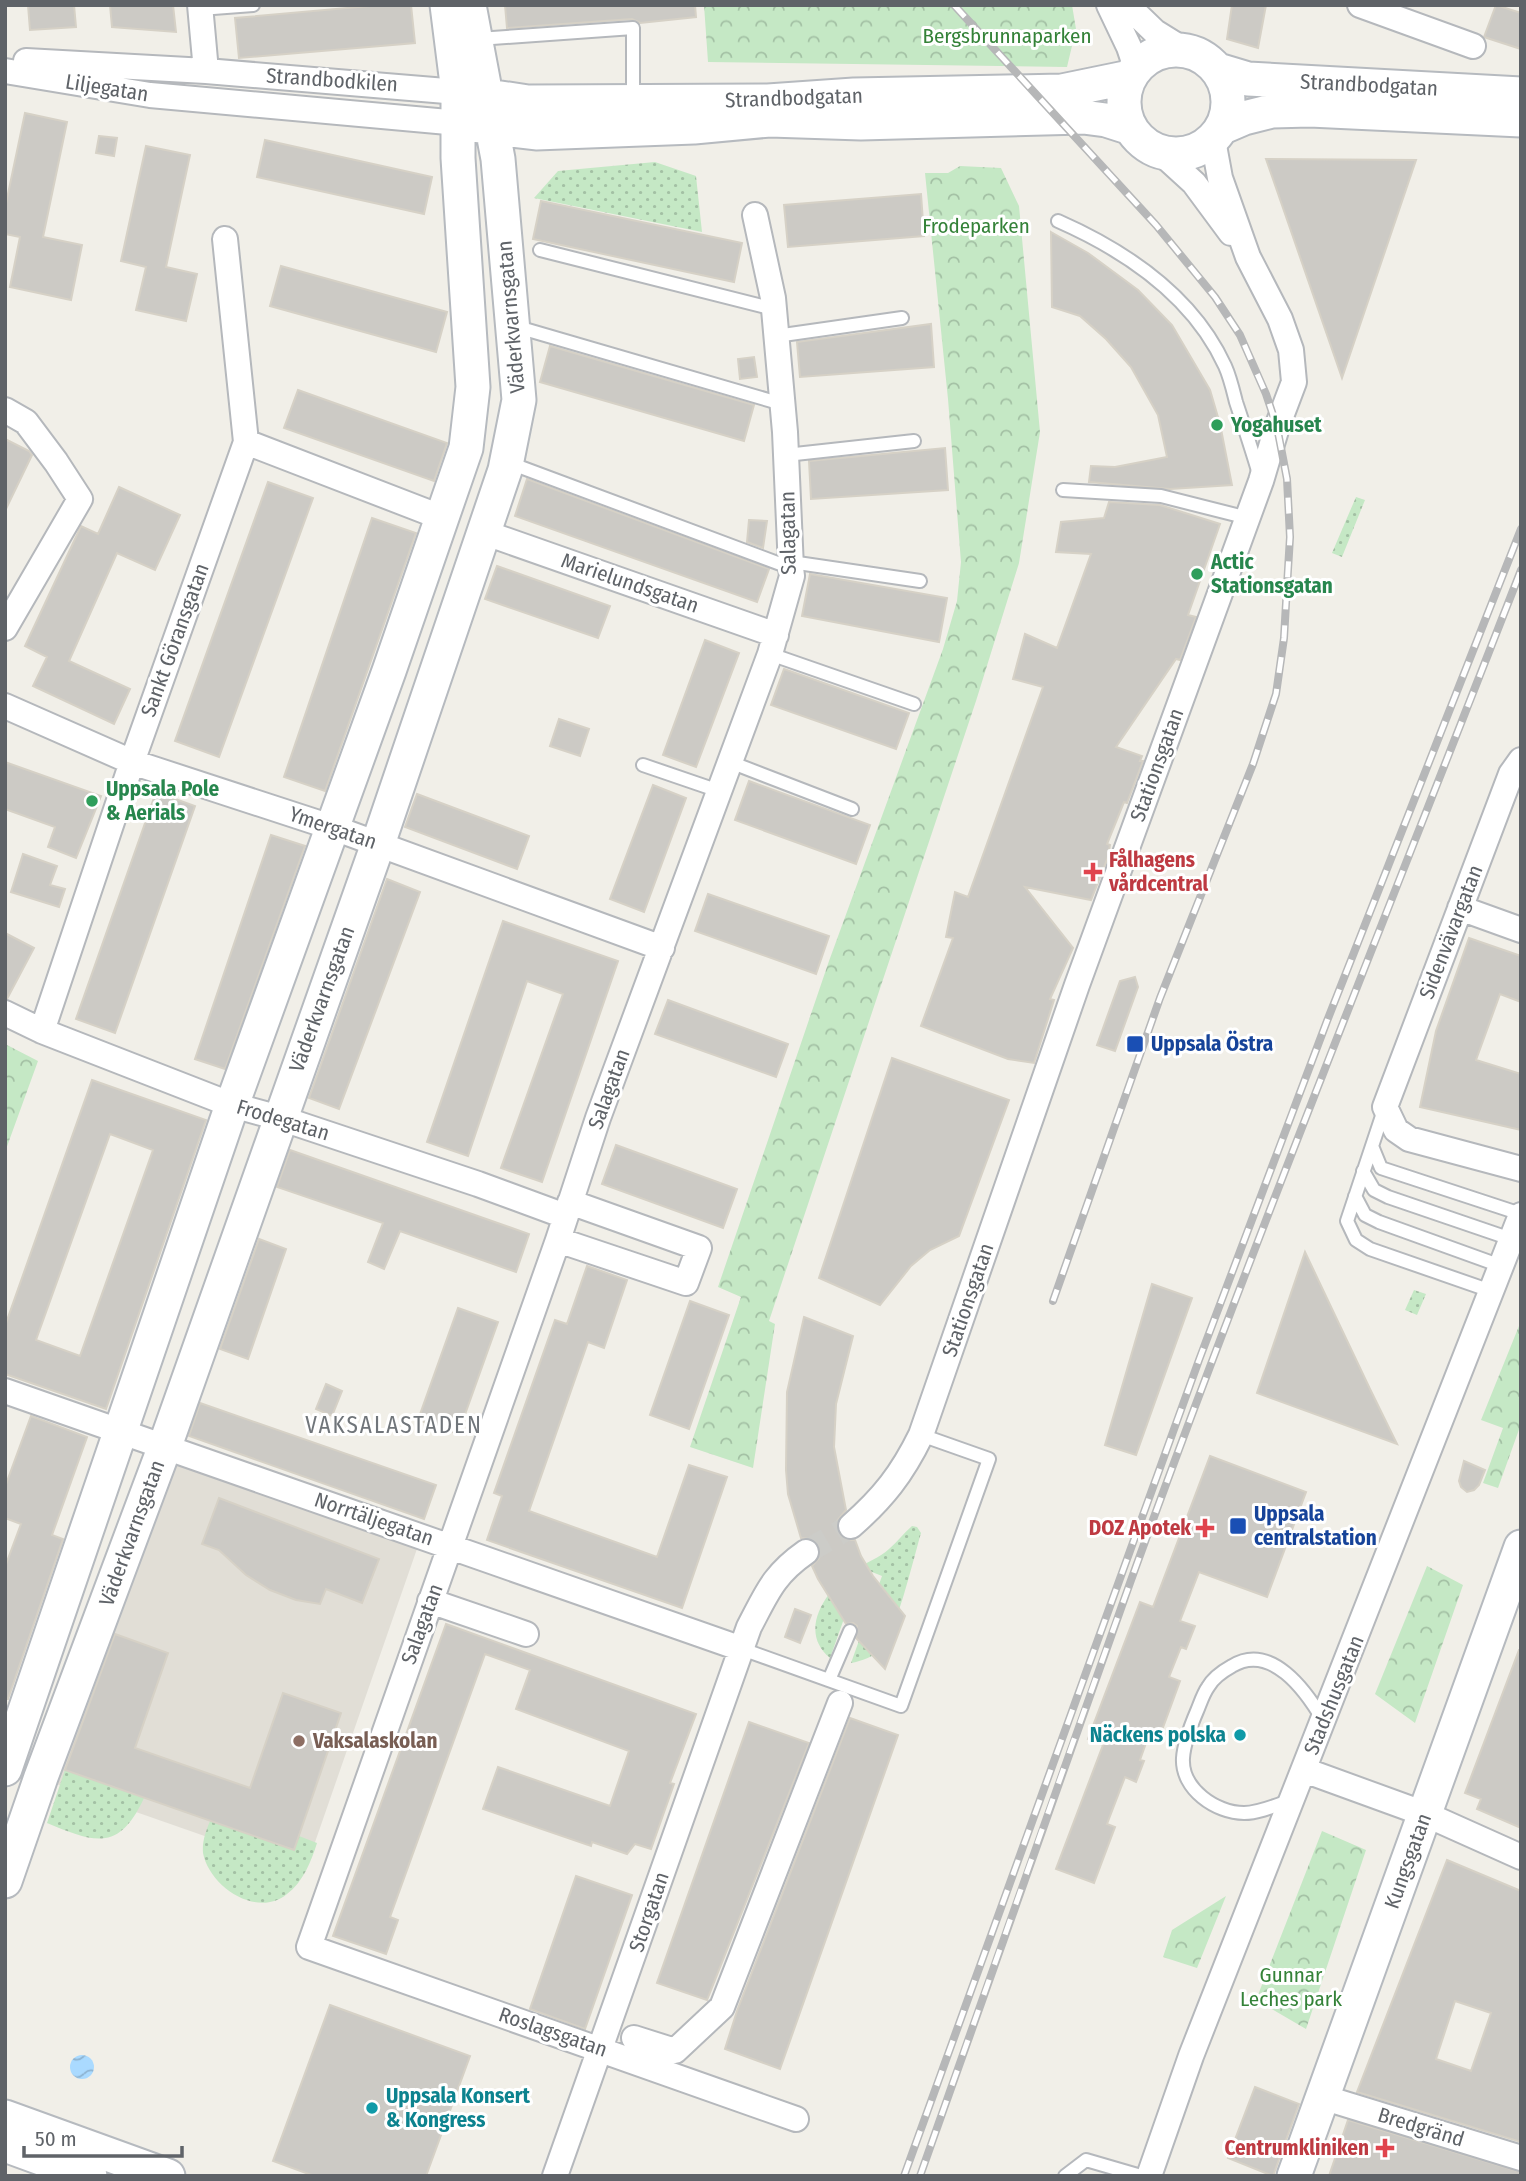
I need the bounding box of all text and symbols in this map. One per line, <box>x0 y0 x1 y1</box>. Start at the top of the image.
park label: Bergsbrunnaparken <box>922 23 1092 49</box>
street label: Strandbodkilen <box>265 62 399 98</box>
street label: Strandbodgatan <box>1299 68 1439 102</box>
street label: Liljegatan <box>64 69 150 107</box>
street label: Strandbodgatan <box>725 83 863 113</box>
park label: Frodeparken <box>922 213 1030 239</box>
street label: Väderkvarnsgatan <box>491 239 531 395</box>
place label: Yogahuset <box>1230 412 1322 438</box>
marker: Yogahuset <box>1209 417 1225 433</box>
street label: Salagatan <box>774 491 802 575</box>
street label: Marielundsgatan <box>558 547 702 619</box>
place label: Actic Stationsgatan <box>1210 549 1333 599</box>
street label: Sankt Göransgatan <box>135 560 215 720</box>
marker: Actic Stationsgatan <box>1189 566 1205 582</box>
street label: Stationsgatan <box>1125 705 1189 825</box>
place label: Uppsala Pole & Aerials <box>106 776 220 826</box>
marker: Uppsala Pole & Aerials <box>84 793 100 809</box>
street label: Ymergatan <box>286 801 380 855</box>
place label: Fålhagens vårdcentral <box>1108 847 1209 897</box>
street label: Sidenvävargatan <box>1414 861 1488 1003</box>
marker: Fålhagens vårdcentral <box>1083 862 1103 882</box>
street label: Väderkvarnsgatan <box>284 922 360 1076</box>
place label: Uppsala Östra <box>1151 1030 1273 1057</box>
marker: Uppsala Östra <box>1125 1034 1145 1054</box>
street label: Salagatan <box>582 1045 636 1133</box>
street label: Frodegatan <box>233 1094 333 1146</box>
street label: Stationsgatan <box>936 1240 1000 1360</box>
district label: VAKSALASTADEN <box>305 1411 483 1439</box>
street label: Väderkvarnsgatan <box>94 1456 170 1610</box>
street label: Norrtäljegatan <box>311 1486 437 1552</box>
place label: Uppsala centralstation <box>1254 1501 1377 1551</box>
place label: DOZ Apotek <box>1089 1515 1191 1541</box>
marker: Uppsala centralstation <box>1228 1516 1248 1536</box>
marker: DOZ Apotek <box>1197 1520 1213 1536</box>
street label: Salagatan <box>395 1580 449 1668</box>
street label: Stadshusgatan <box>1298 1631 1370 1759</box>
place label: Näckens polska <box>1090 1722 1226 1748</box>
marker: Näckens polska <box>1232 1727 1248 1743</box>
place label: Vaksalaskolan <box>312 1728 437 1754</box>
marker: Vaksalaskolan <box>291 1733 307 1749</box>
street label: Kungsgatan <box>1379 1810 1437 1912</box>
street label: Storgatan <box>623 1869 675 1955</box>
park label: Gunnar Leches park <box>1240 1962 1342 2012</box>
street label: Roslagsgatan <box>495 2001 611 2063</box>
place label: Uppsala Konsert & Kongress <box>386 2083 530 2133</box>
marker: Uppsala Konsert & Kongress <box>364 2100 380 2116</box>
street label: Bredgränd <box>1375 2102 1467 2152</box>
scale bar <box>24 2114 182 2158</box>
text: 50 m <box>35 2126 77 2152</box>
place label: Centrumkliniken <box>1224 2135 1369 2161</box>
marker: Centrumkliniken <box>1375 2138 1395 2158</box>

